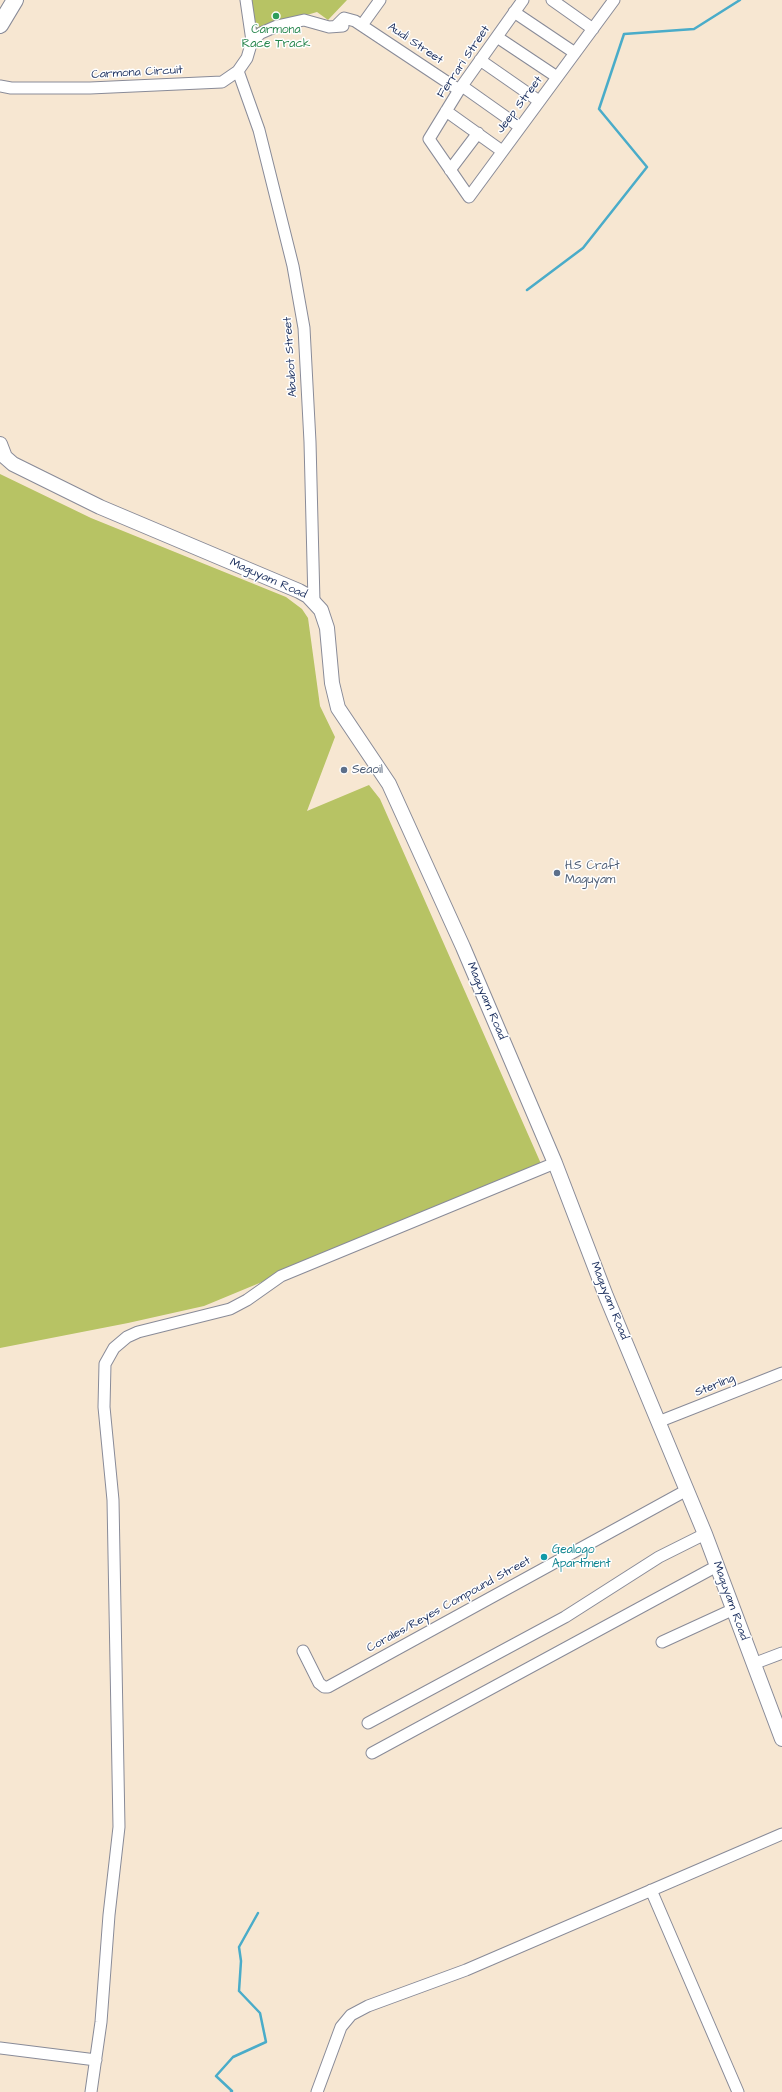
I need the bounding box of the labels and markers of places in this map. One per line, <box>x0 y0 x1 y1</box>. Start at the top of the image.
marker: Carmona Race Track <box>271 11 281 21</box>
place label: Carmona Race Track <box>242 23 310 51</box>
place label: Seaoil <box>352 763 383 777</box>
marker: Seaoil <box>339 765 349 775</box>
place label: H.S Craft Maguyam <box>565 859 620 887</box>
marker: H.S Craft Maguyam <box>552 868 562 878</box>
place label: Gealogo Apartment <box>552 1543 611 1571</box>
marker: Gealogo Apartment <box>539 1552 549 1562</box>

